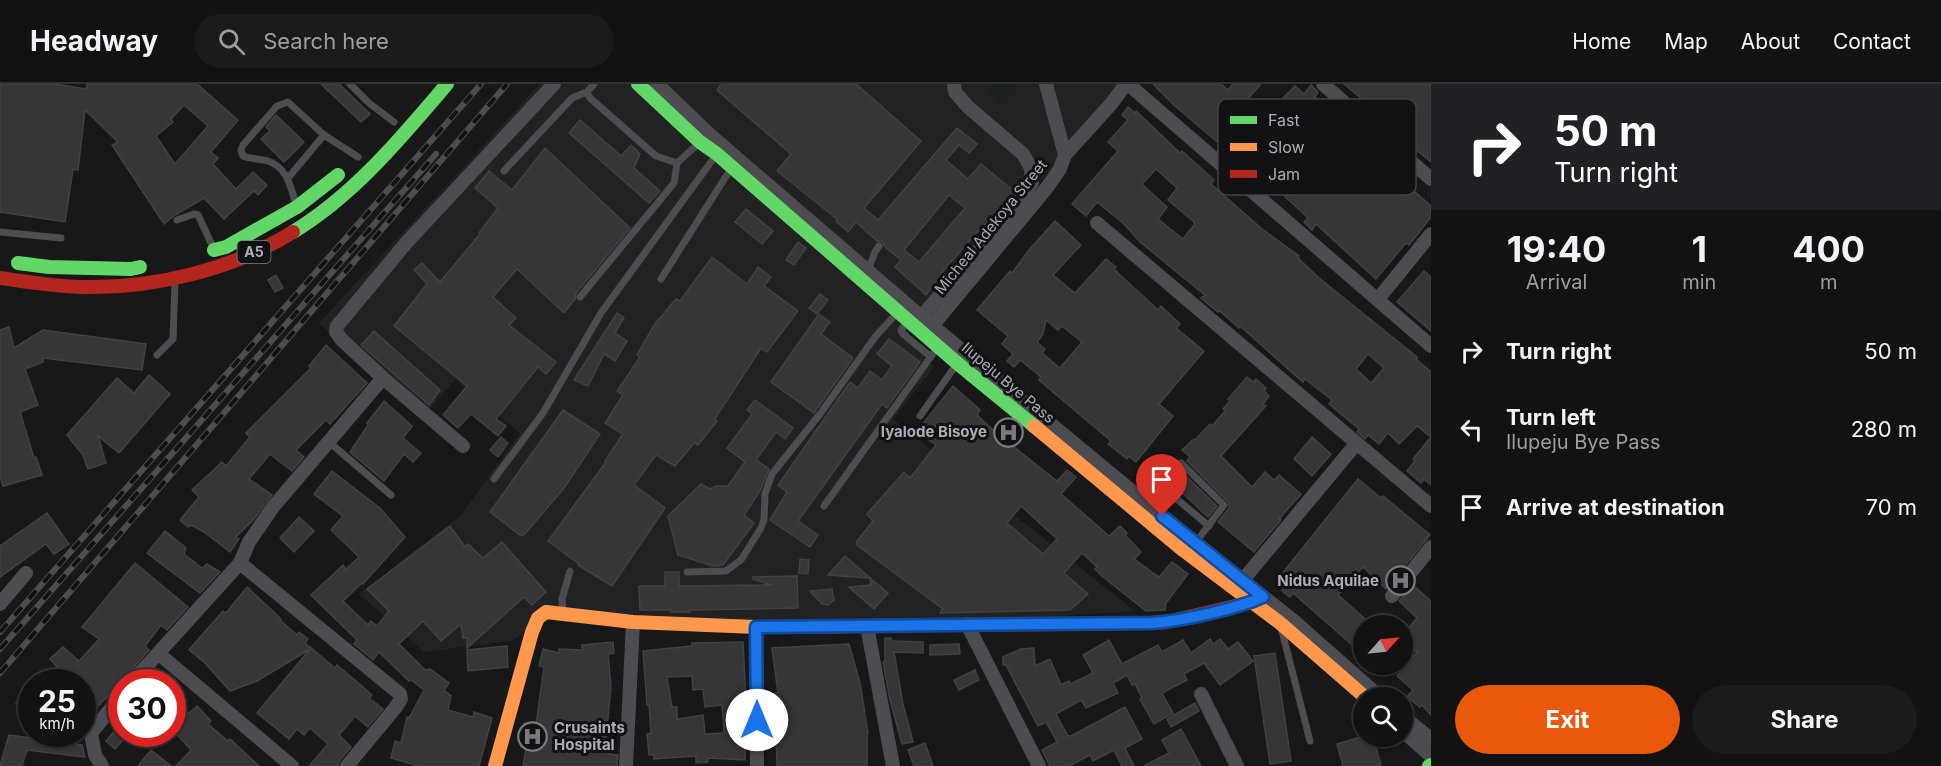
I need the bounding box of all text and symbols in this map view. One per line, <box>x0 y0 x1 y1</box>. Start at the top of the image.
search box <box>194 14 614 68</box>
text: Headway <box>30 24 158 58</box>
icon: search <box>215 25 248 58</box>
text: Search here <box>263 28 389 54</box>
text: Home <box>1572 29 1631 54</box>
text: Map <box>1664 29 1708 54</box>
text: About <box>1741 29 1800 54</box>
text: Contact <box>1833 29 1911 54</box>
legend <box>1218 99 1416 195</box>
text: 50 m <box>1554 105 1657 156</box>
icon: right <box>1455 108 1533 186</box>
text: Fast <box>1268 110 1300 130</box>
text: Slow <box>1268 137 1305 157</box>
street label: Micheal Adekoya Street <box>930 155 1051 298</box>
text: Turn right <box>1554 156 1678 189</box>
text: Jam <box>1268 164 1300 184</box>
text: 19:40 <box>1507 227 1606 271</box>
text: 1 <box>1692 227 1707 271</box>
text: 400 <box>1792 227 1865 271</box>
road number: A5 <box>238 241 270 263</box>
text: Arrival <box>1526 270 1587 294</box>
text: min <box>1682 270 1716 294</box>
text: m <box>1820 270 1837 294</box>
icon: right <box>1455 335 1488 368</box>
street label: Ilupeju Bye Pass <box>958 338 1059 427</box>
text: Turn right <box>1506 338 1612 364</box>
text: 50 m <box>1864 338 1917 364</box>
text: Turn left <box>1506 404 1596 430</box>
icon: left <box>1455 413 1488 446</box>
hospital icon: Iyalode Bisoye <box>992 416 1024 448</box>
text: 280 m <box>1851 416 1917 442</box>
place label: Iyalode Bisoye <box>881 422 987 441</box>
text: Ilupeju Bye Pass <box>1506 430 1661 454</box>
pin <box>1136 454 1187 516</box>
icon: arrive <box>1145 463 1178 496</box>
icon: arrive <box>1455 491 1488 524</box>
text: Arrive at destination <box>1506 494 1725 520</box>
text: 70 m <box>1866 494 1917 520</box>
hospital icon: Nidus Aquilae <box>1384 565 1416 597</box>
place label: Nidus Aquilae <box>1277 571 1379 590</box>
north arrow <box>1353 615 1413 675</box>
map controls <box>1353 615 1413 747</box>
speed limit sign: 30 <box>108 669 186 747</box>
text: 25 <box>38 683 76 719</box>
button: Exit <box>1455 685 1680 754</box>
button: Share <box>1692 685 1917 754</box>
button: search <box>1353 687 1413 747</box>
position arrow <box>725 688 789 752</box>
text: km/h <box>39 714 75 733</box>
place label: Crusaints Hospital <box>554 718 625 754</box>
hospital icon: Crusaints Hospital <box>517 721 549 753</box>

